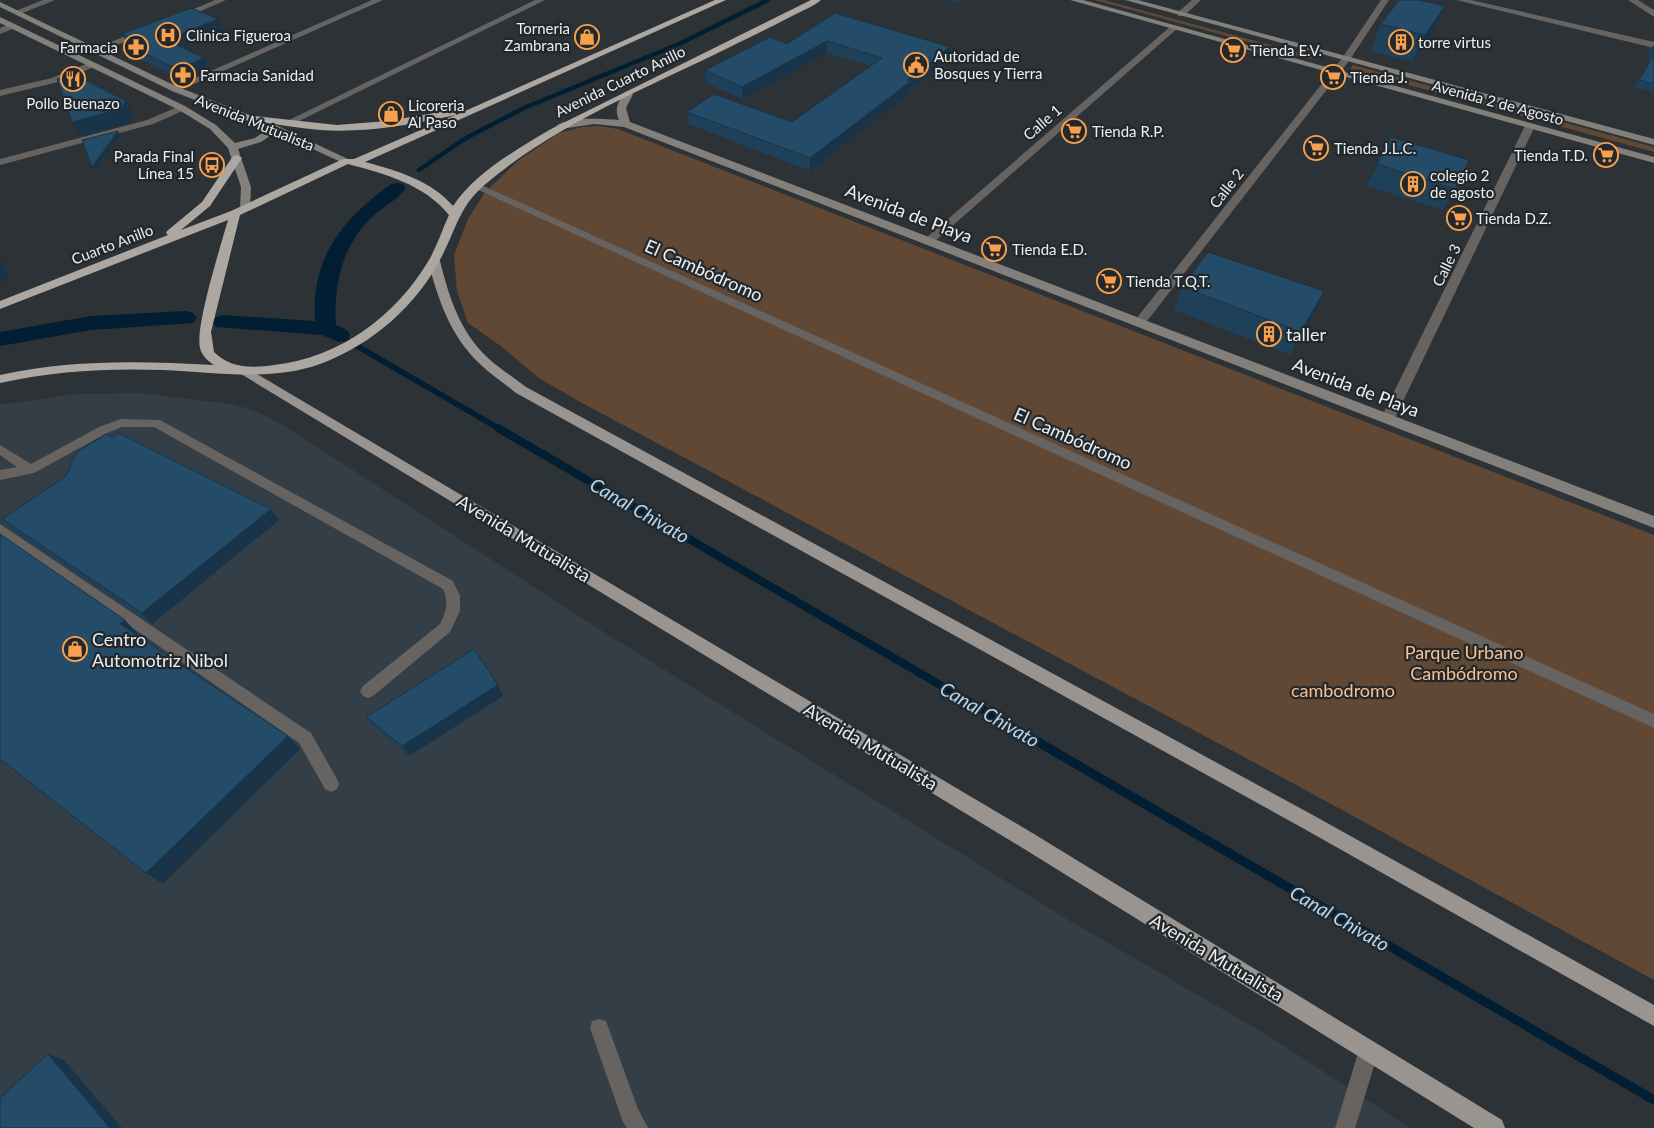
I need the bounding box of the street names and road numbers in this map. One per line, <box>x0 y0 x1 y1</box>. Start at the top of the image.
street label: Avenida Cuarto Anillo <box>552 42 688 120</box>
street label: Avenida 2 de Agosto <box>1430 76 1566 128</box>
street label: Avenida Mutualista <box>193 90 317 154</box>
street label: Calle 1 <box>1019 100 1065 144</box>
street label: Calle 2 <box>1205 165 1247 211</box>
street label: Avenida de Playa <box>843 179 975 247</box>
street label: Cuarto Anillo <box>69 220 155 268</box>
street label: El Cambódromo <box>642 234 766 306</box>
street label: Calle 3 <box>1428 241 1464 289</box>
street label: Avenida de Playa <box>1290 353 1422 421</box>
street label: El Cambódromo <box>1011 402 1135 474</box>
street label: Avenida Mutualista <box>453 489 595 587</box>
street label: Avenida Mutualista <box>800 697 942 795</box>
street label: Avenida Mutualista <box>1146 908 1288 1006</box>

